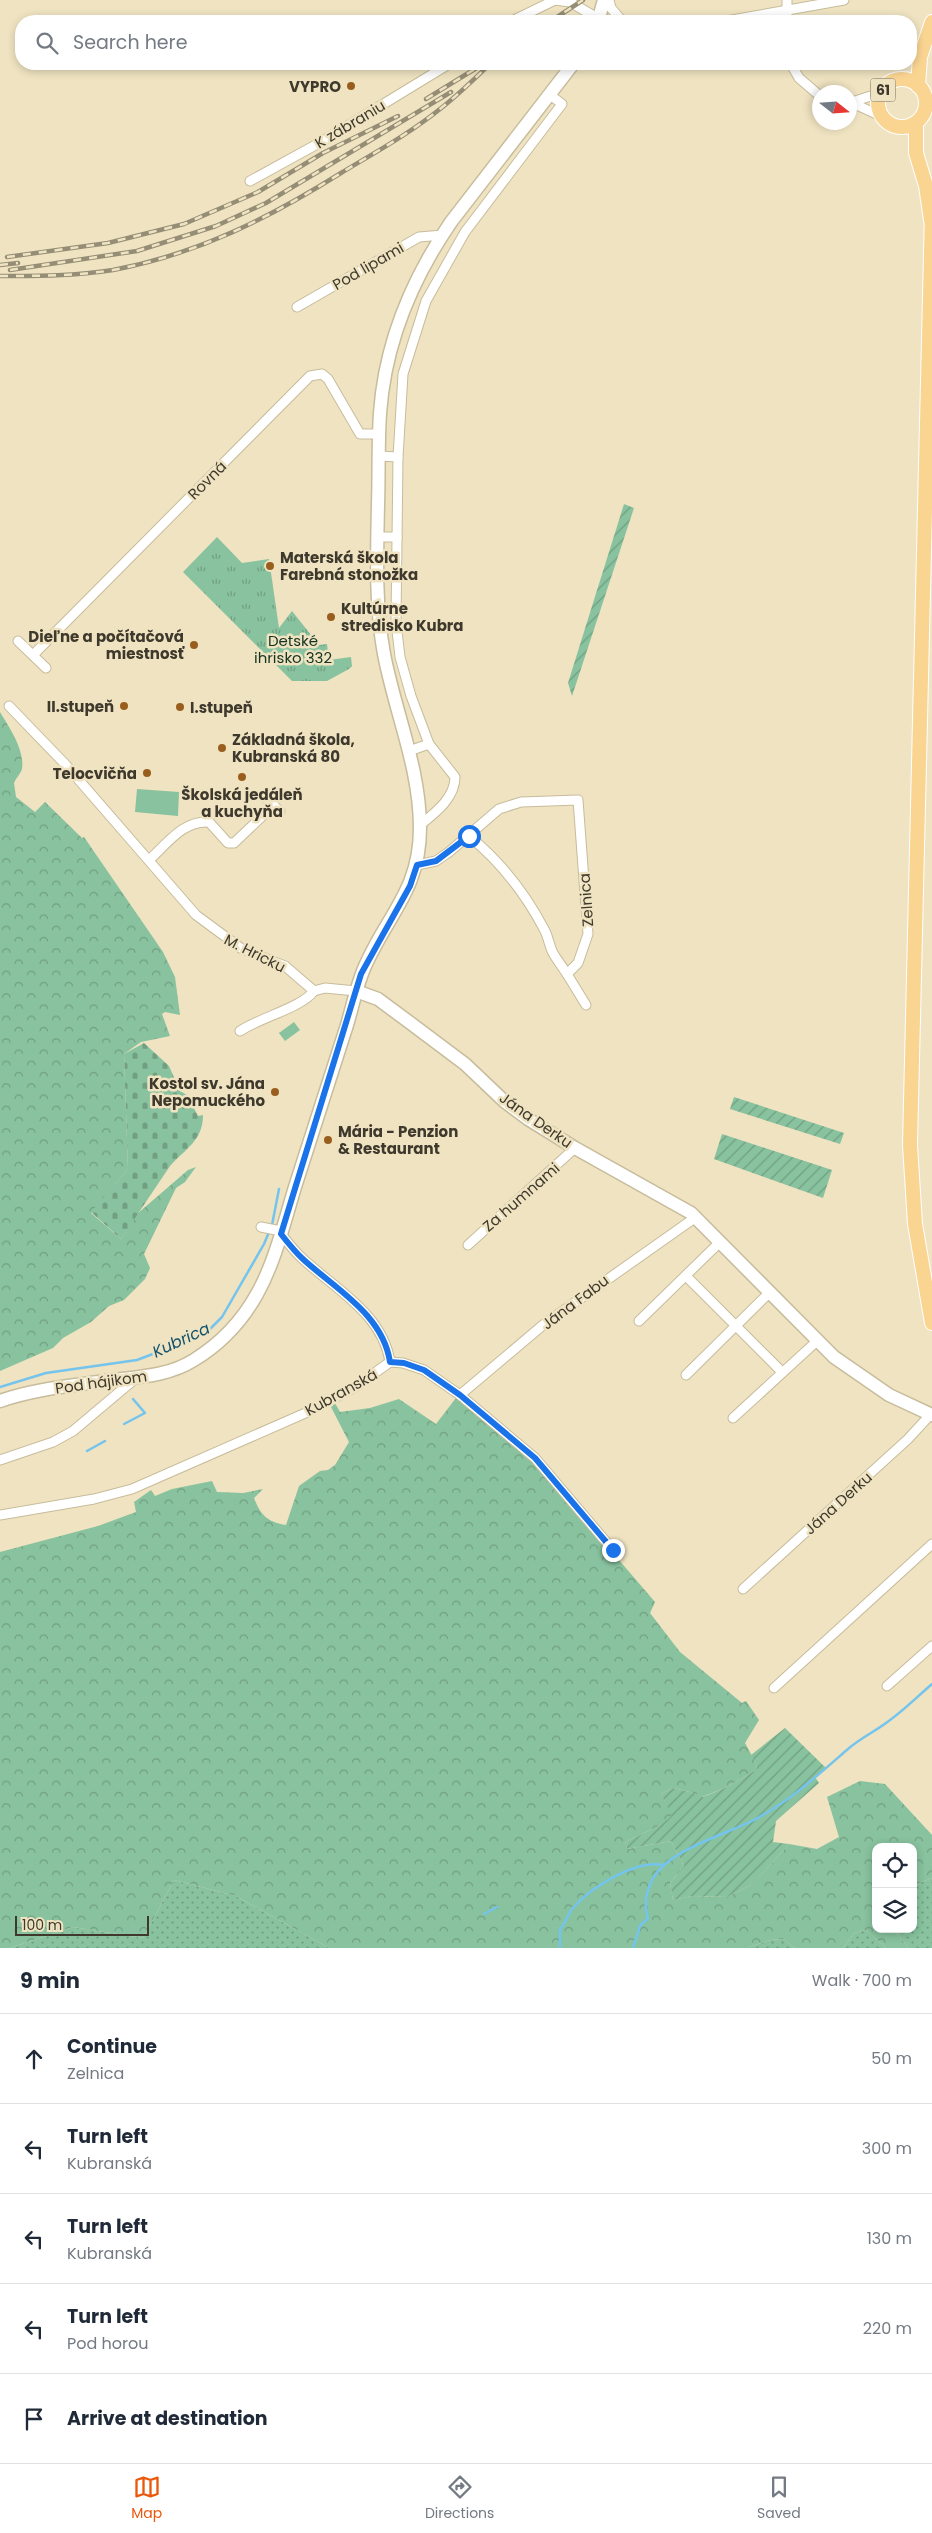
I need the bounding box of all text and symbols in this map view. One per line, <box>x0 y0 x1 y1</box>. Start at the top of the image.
search box <box>15 15 917 70</box>
icon: search <box>33 29 61 57</box>
text: Search here <box>73 29 187 56</box>
place label: VYPRO <box>289 76 341 97</box>
road number: 61 <box>870 78 896 102</box>
marker: VYPRO <box>345 80 357 92</box>
north arrow <box>812 85 857 130</box>
street label: K zábraniu <box>311 95 389 153</box>
street label: Pod lipami <box>328 237 408 295</box>
street label: Rovná <box>183 456 231 504</box>
place label: Materská škola Farebná stonožka <box>280 547 418 585</box>
marker: Materská škola Farebná stonožka <box>264 560 276 572</box>
place label: Kultúrne stredisko Kubra <box>341 598 463 636</box>
marker: Kultúrne stredisko Kubra <box>325 611 337 623</box>
place label: Dieľne a počítačová miestnosť <box>28 626 185 664</box>
park label: Detské ihrisko 332 <box>254 630 332 668</box>
marker: Dieľne a počítačová miestnosť <box>188 639 200 651</box>
place label: II.stupeň <box>47 696 114 717</box>
place label: I.stupeň <box>190 697 253 718</box>
marker: II.stupeň <box>118 700 130 712</box>
marker: I.stupeň <box>174 701 186 713</box>
place label: Základná škola, Kubranská 80 <box>232 729 355 767</box>
marker: Základná škola, Kubranská 80 <box>216 742 228 754</box>
place label: Telocvičňa <box>53 763 137 784</box>
marker: Telocvičňa <box>141 767 153 779</box>
marker: Školská jedáleň a kuchyňa <box>236 771 248 783</box>
place label: Školská jedáleň a kuchyňa <box>181 784 303 822</box>
route start <box>458 825 481 848</box>
street label: Zelnica <box>574 873 598 927</box>
street label: M. Hricku <box>221 929 289 977</box>
place label: Kostol sv. Jána Nepomuckého <box>149 1073 265 1111</box>
marker: Kostol sv. Jána Nepomuckého <box>269 1086 281 1098</box>
street label: Jána Derku <box>495 1087 577 1153</box>
place label: Mária - Penzion & Restaurant <box>338 1121 458 1159</box>
marker: Mária - Penzion & Restaurant <box>322 1134 334 1146</box>
street label: Za humnami <box>478 1158 564 1236</box>
street label: Jána Fabu <box>537 1270 613 1334</box>
water label: Kubrica <box>148 1317 214 1363</box>
street label: Kubranská <box>301 1363 381 1421</box>
street label: Pod hájikom <box>54 1365 148 1399</box>
street label: Jána Derku <box>800 1467 876 1539</box>
route end <box>602 1539 625 1562</box>
map controls <box>872 1843 917 1933</box>
button: locate <box>872 1843 917 1888</box>
button: layers <box>872 1888 917 1933</box>
scale bar <box>15 1913 149 1936</box>
text: 100 m <box>22 1915 62 1935</box>
text: 9 min <box>20 1966 80 1995</box>
text: Walk · 700 m <box>812 1969 912 1992</box>
text: Continue <box>67 2033 157 2060</box>
icon: ahead <box>20 2045 48 2073</box>
text: 50 m <box>871 2047 912 2070</box>
text: Zelnica <box>67 2062 124 2085</box>
text: Turn left <box>67 2123 148 2150</box>
icon: left <box>20 2135 48 2163</box>
text: 300 m <box>862 2137 912 2160</box>
text: Kubranská <box>67 2152 152 2175</box>
text: Turn left <box>67 2213 148 2240</box>
icon: left <box>20 2225 48 2253</box>
text: 130 m <box>867 2227 912 2250</box>
text: Kubranská <box>67 2242 152 2265</box>
text: Turn left <box>67 2303 148 2330</box>
icon: left <box>20 2315 48 2343</box>
text: 220 m <box>863 2317 912 2340</box>
text: Pod horou <box>67 2332 149 2355</box>
icon: arrive <box>20 2405 48 2433</box>
text: Arrive at destination <box>67 2405 268 2432</box>
tab: Map <box>131 2473 162 2524</box>
tab: Directions <box>425 2473 494 2524</box>
tab: Saved <box>757 2473 801 2524</box>

